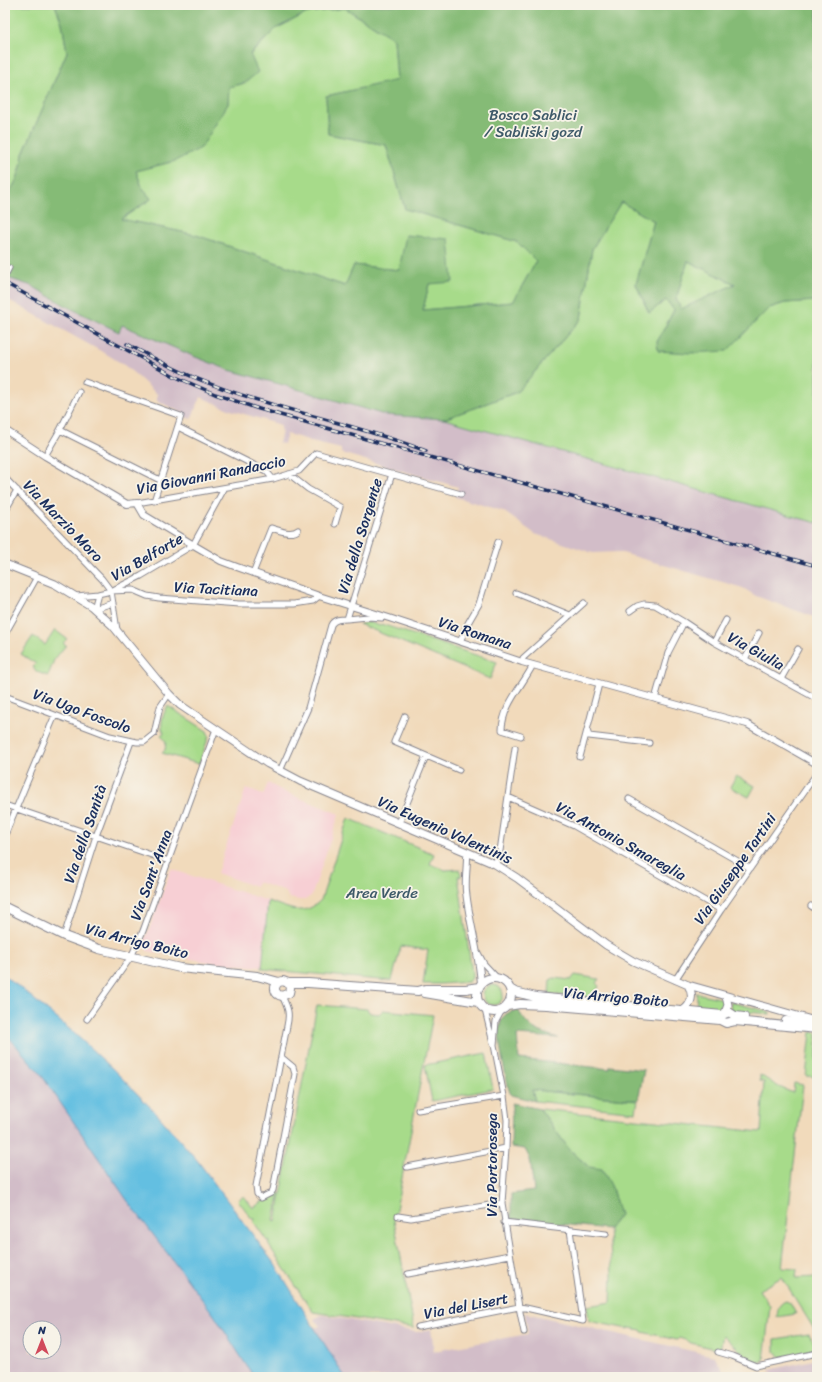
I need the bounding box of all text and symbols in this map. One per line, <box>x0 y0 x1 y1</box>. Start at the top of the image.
park label: Bosco Sablici / Sabliški gozd <box>484 102 583 145</box>
street label: Via Giovanni Randaccio <box>134 448 288 502</box>
street label: Via Marzio Moro <box>16 473 110 569</box>
street label: Via della Sorgente <box>330 475 390 597</box>
street label: Via Belforte <box>106 526 188 588</box>
street label: Via Tacitiana <box>173 574 259 604</box>
street label: Via Romana <box>435 609 515 657</box>
street label: Via Giulia <box>723 625 790 678</box>
street label: Via Ugo Foscolo <box>29 681 135 741</box>
street label: Via della Sanità <box>56 781 114 887</box>
street label: Via Eugenio Valentinis <box>373 789 517 871</box>
street label: Via Antonio Smareglia <box>551 794 692 888</box>
street label: Via Giuseppe Tartini <box>687 807 784 930</box>
street label: Via Sant'Anna <box>122 825 180 924</box>
park label: Area Verde <box>345 880 418 906</box>
street label: Via Arrigo Boito <box>83 916 192 966</box>
street label: Via Arrigo Boito <box>562 979 670 1015</box>
street label: Via Portorosega <box>479 1113 505 1217</box>
street label: Via del Lisert <box>422 1285 511 1327</box>
north arrow <box>22 1320 62 1360</box>
text: N <box>37 1321 46 1340</box>

